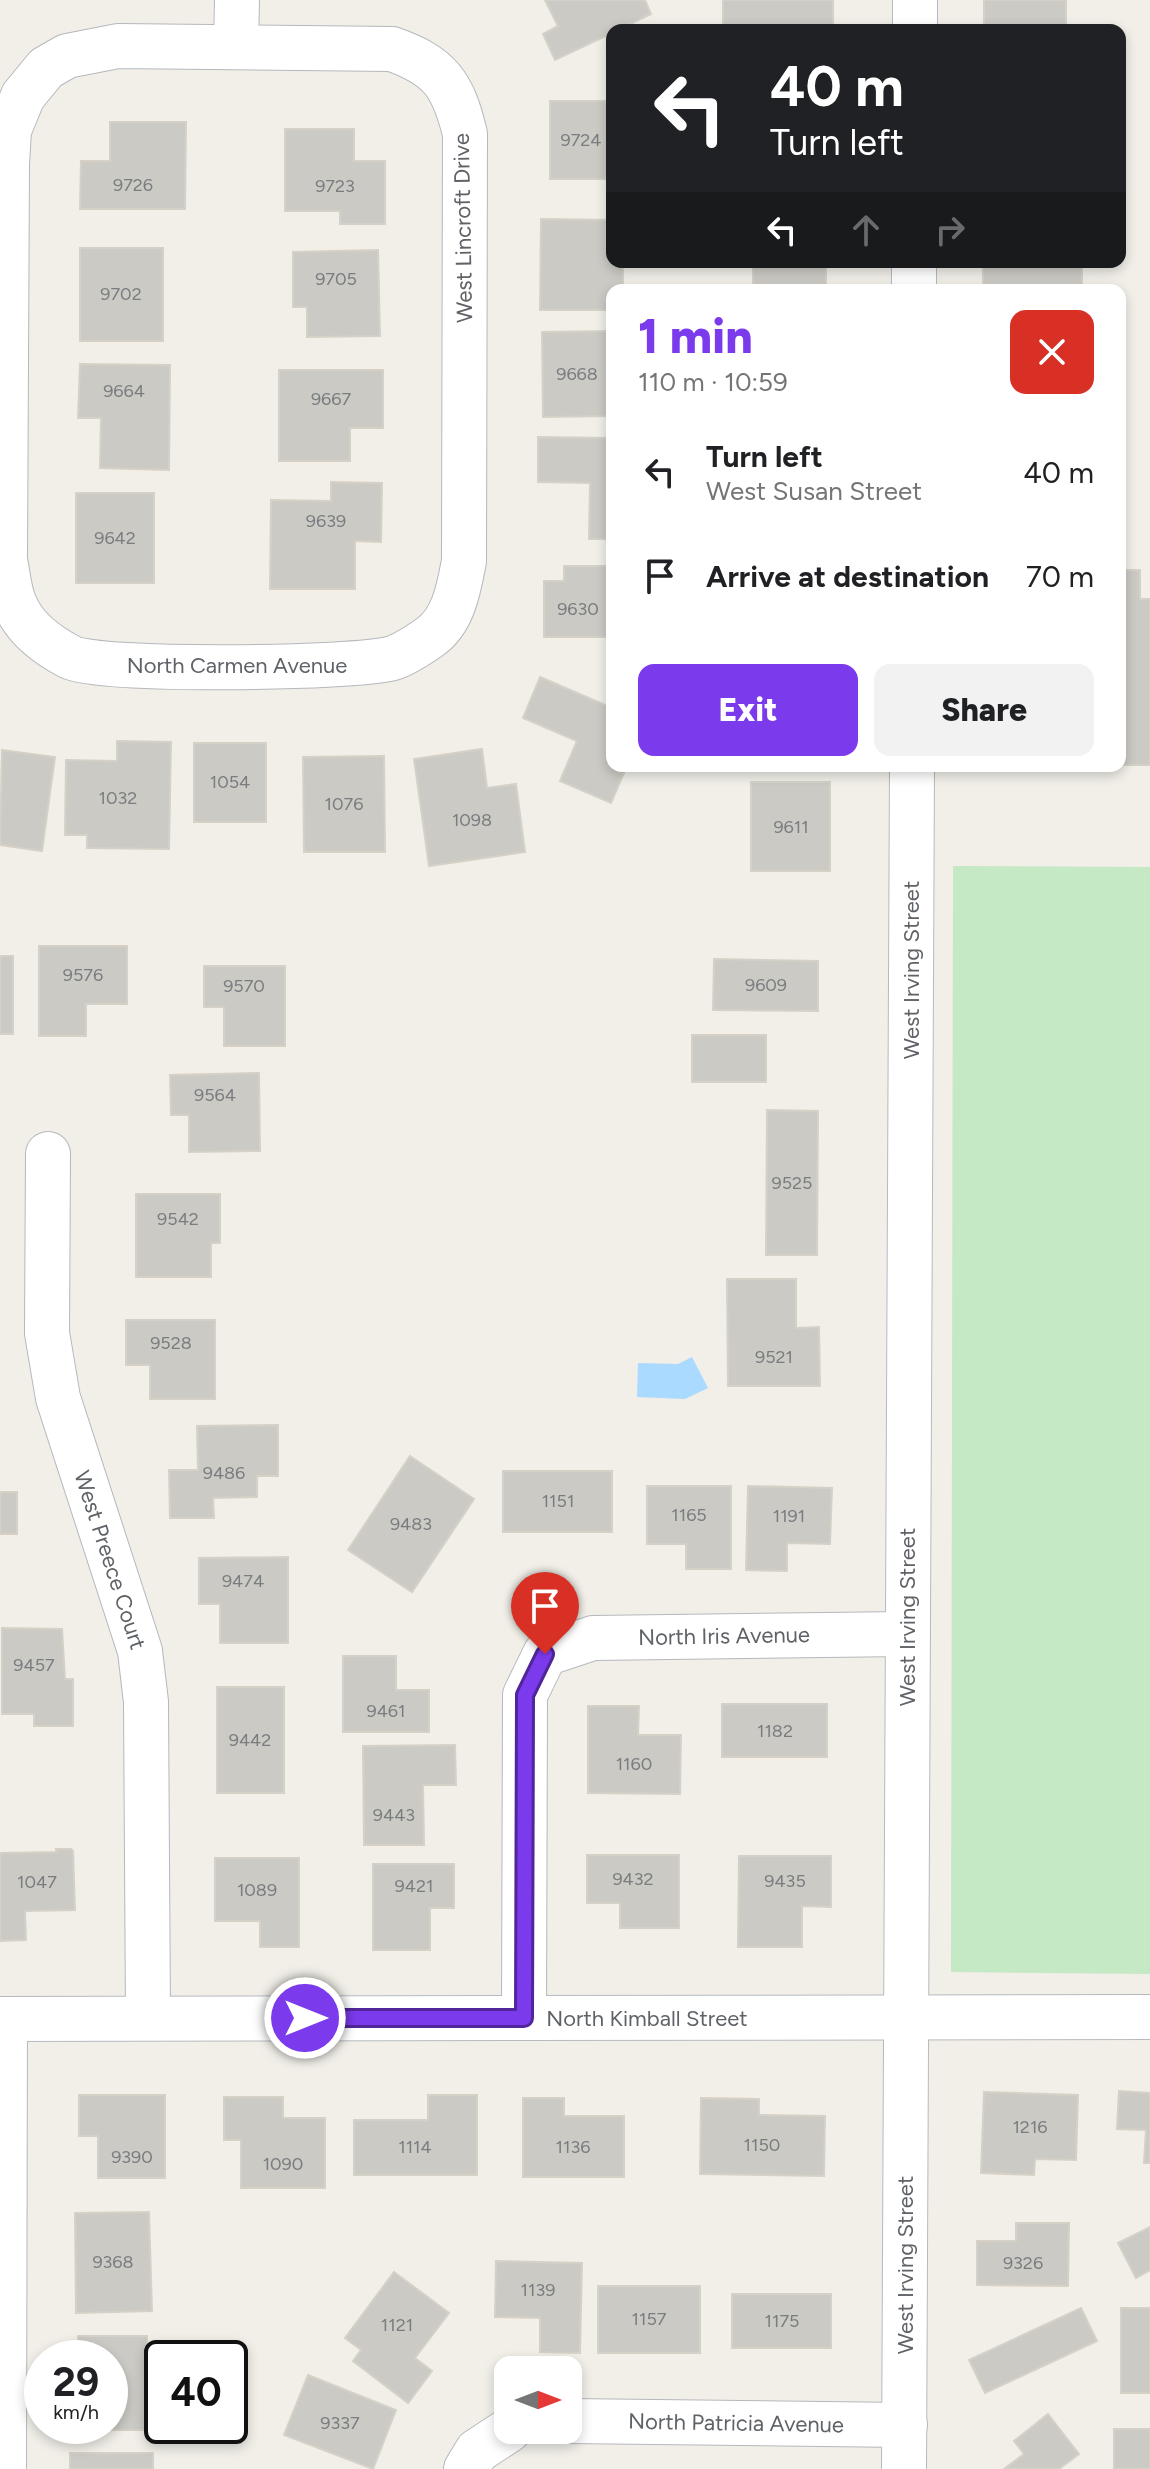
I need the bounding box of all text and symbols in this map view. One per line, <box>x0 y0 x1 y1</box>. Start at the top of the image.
text: 40 m <box>770 53 904 120</box>
icon: left <box>638 56 742 160</box>
text: Turn left <box>770 121 904 164</box>
house number: 9724 <box>560 129 602 151</box>
street label: West Lincroft Drive <box>448 133 478 323</box>
house number: 9726 <box>113 174 153 196</box>
house number: 9723 <box>315 175 355 197</box>
icon: left <box>760 208 804 252</box>
icon: ahead <box>844 208 888 252</box>
icon: right <box>928 208 972 252</box>
house number: 9705 <box>315 268 357 290</box>
house number: 9702 <box>100 283 142 305</box>
text: 1 min <box>638 307 753 365</box>
button: close <box>1010 310 1094 394</box>
house number: 9668 <box>556 363 598 385</box>
text: 110 m · 10:59 <box>638 366 788 398</box>
house number: 9664 <box>103 380 145 402</box>
house number: 9667 <box>311 388 351 410</box>
text: Turn left <box>706 438 823 475</box>
icon: left <box>638 450 682 494</box>
text: 40 m <box>1023 454 1094 491</box>
text: West Susan Street <box>706 475 922 507</box>
house number: 9639 <box>306 510 346 532</box>
house number: 9642 <box>94 527 136 549</box>
icon: arrive <box>638 554 682 598</box>
text: Arrive at destination <box>706 558 989 595</box>
text: 70 m <box>1026 558 1094 595</box>
house number: 9630 <box>557 598 599 620</box>
street label: North Carmen Avenue <box>127 652 347 679</box>
button: Exit <box>638 664 858 756</box>
button: Share <box>874 664 1094 756</box>
house number: 1054 <box>210 771 250 793</box>
house number: 1032 <box>99 787 137 809</box>
house number: 1076 <box>325 793 363 815</box>
house number: 1098 <box>452 809 492 831</box>
house number: 9611 <box>773 816 809 838</box>
street label: West Irving Street <box>898 881 925 1059</box>
house number: 9576 <box>63 964 103 986</box>
house number: 9609 <box>745 974 787 996</box>
house number: 9570 <box>223 975 265 997</box>
house number: 9564 <box>194 1084 236 1106</box>
house number: 9525 <box>772 1172 812 1194</box>
house number: 9542 <box>157 1208 199 1230</box>
house number: 9528 <box>150 1332 192 1354</box>
house number: 9521 <box>755 1346 793 1368</box>
house number: 9486 <box>203 1462 245 1484</box>
street label: West Preece Court <box>68 1467 152 1653</box>
house number: 1151 <box>542 1490 574 1512</box>
house number: 1165 <box>671 1504 707 1526</box>
house number: 1191 <box>773 1505 805 1527</box>
house number: 9483 <box>390 1513 432 1535</box>
street label: West Irving Street <box>894 1528 921 1706</box>
house number: 9474 <box>222 1570 264 1592</box>
pin <box>511 1572 579 1654</box>
icon: arrive <box>523 1584 567 1628</box>
street label: North Iris Avenue <box>638 1621 810 1651</box>
house number: 9457 <box>13 1654 55 1676</box>
house number: 9461 <box>367 1700 406 1722</box>
house number: 1182 <box>757 1720 793 1742</box>
house number: 9442 <box>229 1729 271 1751</box>
house number: 1160 <box>616 1753 652 1775</box>
house number: 9443 <box>373 1804 415 1826</box>
house number: 9432 <box>612 1868 654 1890</box>
house number: 9435 <box>764 1870 806 1892</box>
house number: 1047 <box>17 1871 57 1893</box>
house number: 9421 <box>395 1875 433 1897</box>
house number: 1089 <box>237 1879 277 1901</box>
position arrow <box>263 1976 347 2060</box>
street label: North Kimball Street <box>546 2005 748 2032</box>
house number: 1216 <box>1012 2116 1048 2138</box>
house number: 1150 <box>744 2134 780 2156</box>
house number: 1114 <box>398 2136 432 2158</box>
house number: 1136 <box>556 2136 590 2158</box>
house number: 9390 <box>111 2146 153 2168</box>
house number: 1090 <box>263 2153 303 2175</box>
street label: West Irving Street <box>892 2176 919 2354</box>
house number: 9368 <box>92 2251 134 2273</box>
house number: 9326 <box>1003 2252 1043 2274</box>
house number: 1139 <box>521 2279 555 2301</box>
house number: 1157 <box>632 2308 667 2330</box>
house number: 1175 <box>765 2310 799 2332</box>
house number: 1121 <box>381 2314 413 2336</box>
speed limit sign: 40 <box>144 2340 248 2444</box>
north arrow <box>494 2356 582 2444</box>
map controls <box>494 2356 582 2444</box>
text: 29 <box>53 2358 99 2406</box>
text: km/h <box>53 2400 99 2424</box>
street label: North Patricia Avenue <box>628 2408 844 2438</box>
house number: 9337 <box>320 2412 360 2434</box>

